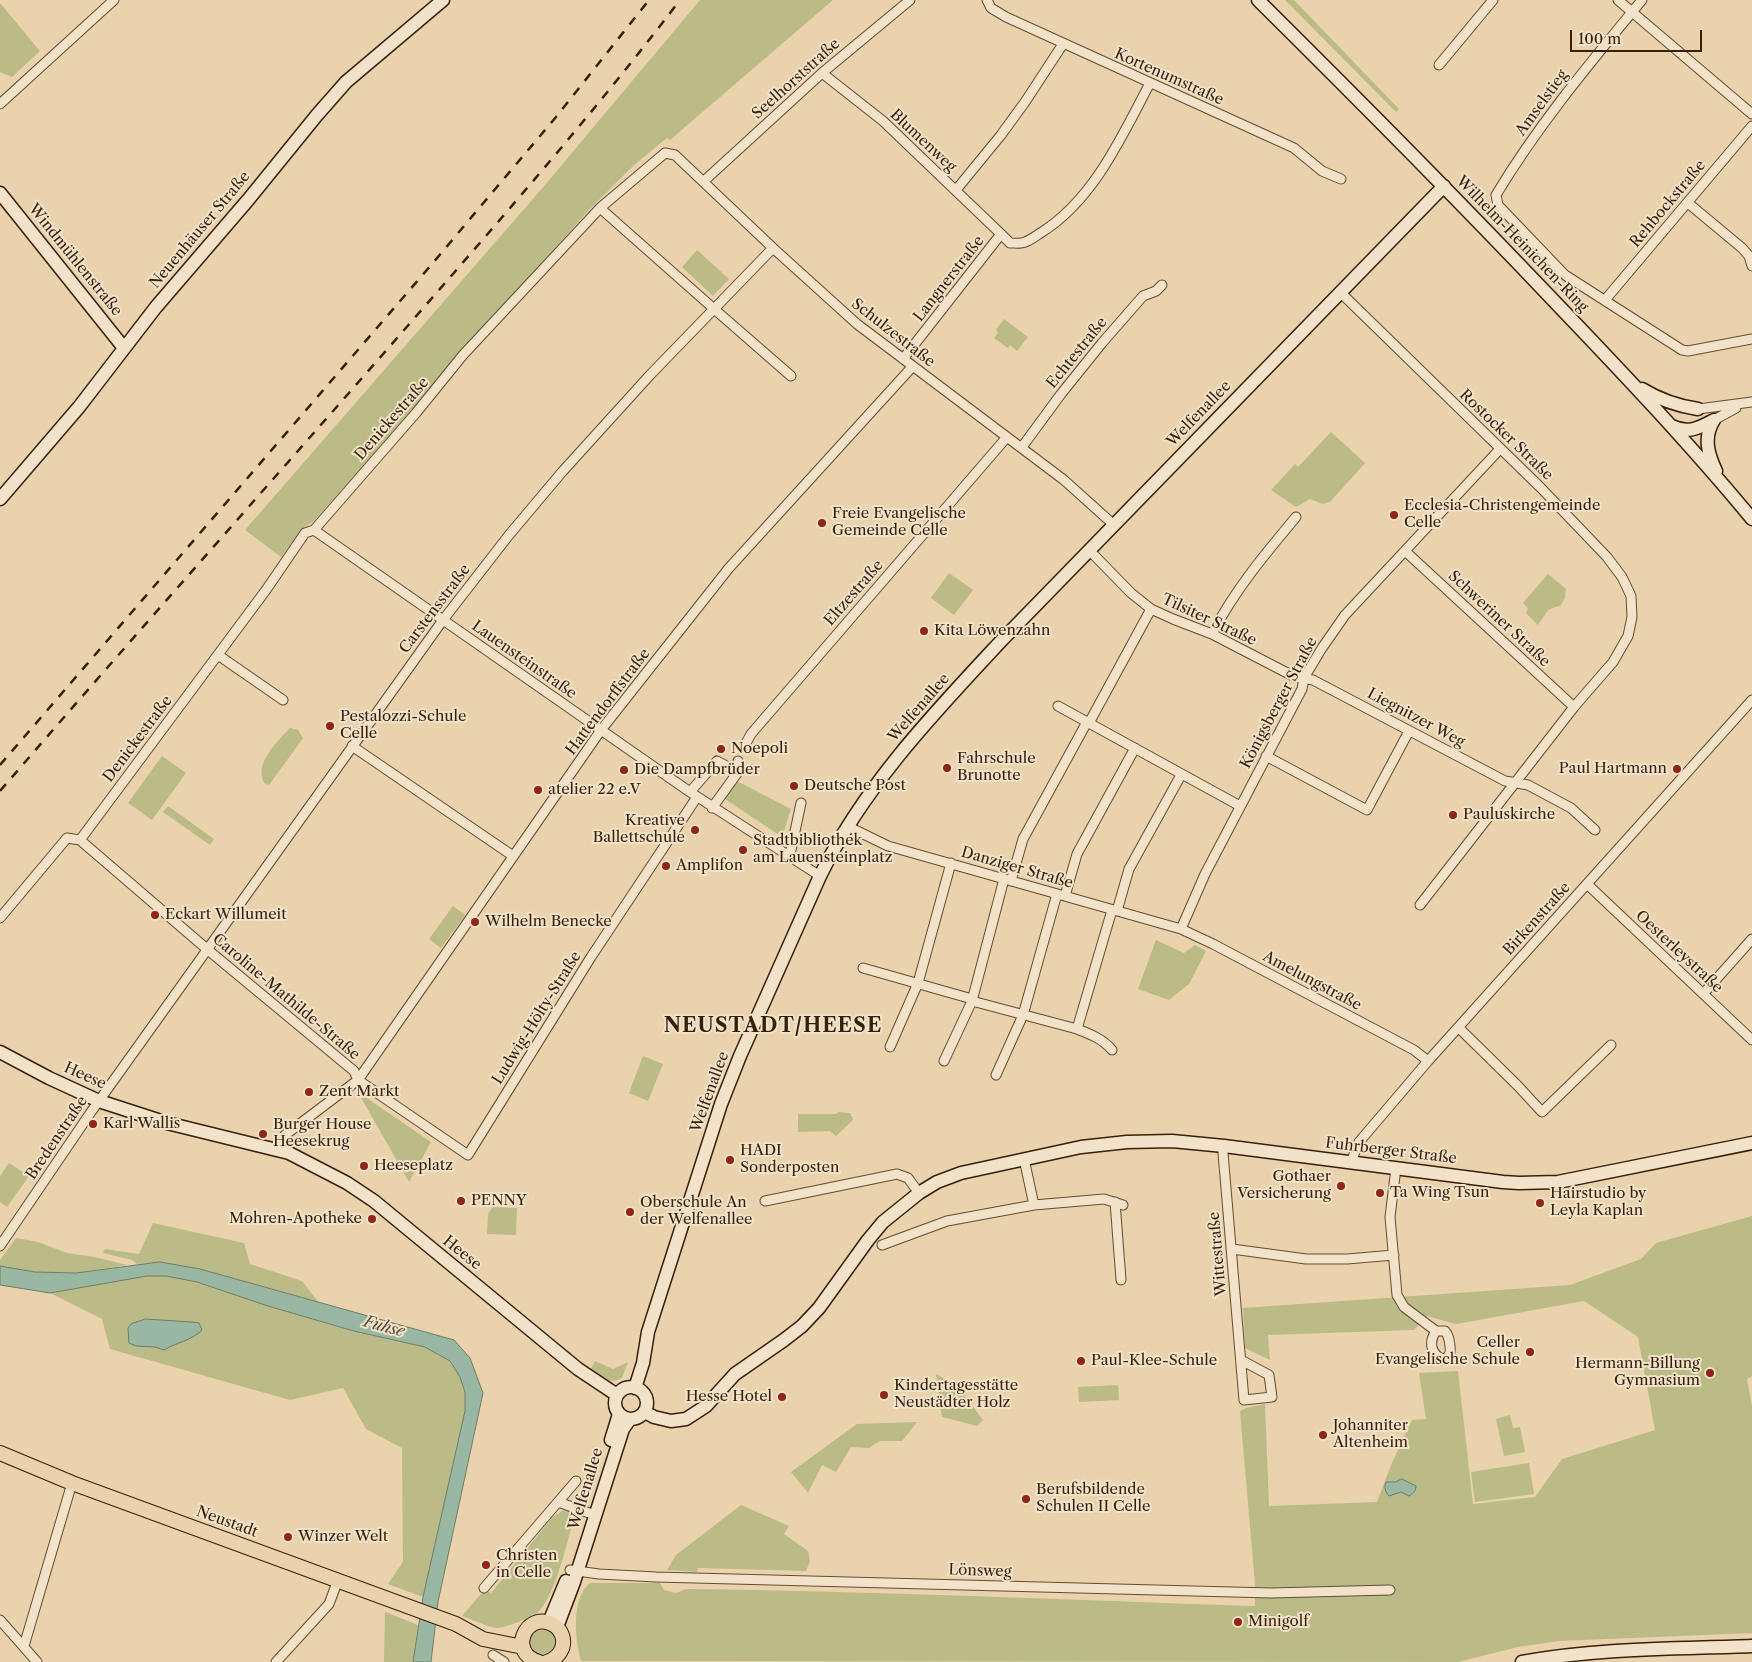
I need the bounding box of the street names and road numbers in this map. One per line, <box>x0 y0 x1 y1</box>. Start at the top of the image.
street label: Seelhorststraße <box>749 35 843 123</box>
street label: Kortenumstraße <box>1112 45 1226 109</box>
street label: Amselstieg <box>1512 67 1572 139</box>
street label: Blumenweg <box>886 106 960 176</box>
street label: Rehbockstraße <box>1626 157 1710 251</box>
street label: Neuenhäuser Straße <box>146 168 254 292</box>
street label: Wilhelm-Heinichen-Ring <box>1452 172 1592 316</box>
street label: Windmühlenstraße <box>24 200 126 320</box>
street label: Langnerstraße <box>910 233 988 325</box>
street label: Schulzestraße <box>848 295 938 371</box>
street label: Echtestraße <box>1043 314 1111 392</box>
street label: Denickestraße <box>351 374 433 464</box>
street label: Welfenallee <box>1163 377 1235 451</box>
street label: Rostocker Straße <box>1456 386 1556 484</box>
street label: Eltzestraße <box>821 557 887 629</box>
street label: Carstensstraße <box>396 561 474 657</box>
street label: Schweriner Straße <box>1444 567 1554 671</box>
street label: Tilsiter Straße <box>1159 590 1259 650</box>
street label: Lauensteinstraße <box>468 617 580 703</box>
street label: Königsberger Straße <box>1237 634 1321 772</box>
street label: Hattendorffstraße <box>562 645 654 759</box>
street label: Welfenallee <box>884 670 954 746</box>
street label: Liegnitzer Weg <box>1364 685 1468 751</box>
street label: Denickestraße <box>100 692 176 786</box>
street label: Danziger Straße <box>959 843 1075 893</box>
street label: Birkenstraße <box>1500 879 1574 959</box>
street label: Oesterleystraße <box>1632 907 1726 997</box>
street label: Caroline-Mathilde-Straße <box>209 930 363 1064</box>
street label: Amelungstraße <box>1260 947 1364 1015</box>
street label: Ludwig-Hölty-Straße <box>489 948 585 1088</box>
street label: Welfenallee <box>687 1049 733 1135</box>
street label: Heese <box>61 1059 109 1093</box>
street label: Bredenstraße <box>23 1093 91 1183</box>
street label: Fuhrberger Straße <box>1324 1134 1458 1168</box>
street label: Wittestraße <box>1205 1211 1231 1297</box>
street label: Heese <box>439 1232 485 1274</box>
street label: Welfenallee <box>565 1446 607 1532</box>
street label: Neustadt <box>194 1503 260 1541</box>
street label: Lönsweg <box>948 1561 1012 1581</box>

